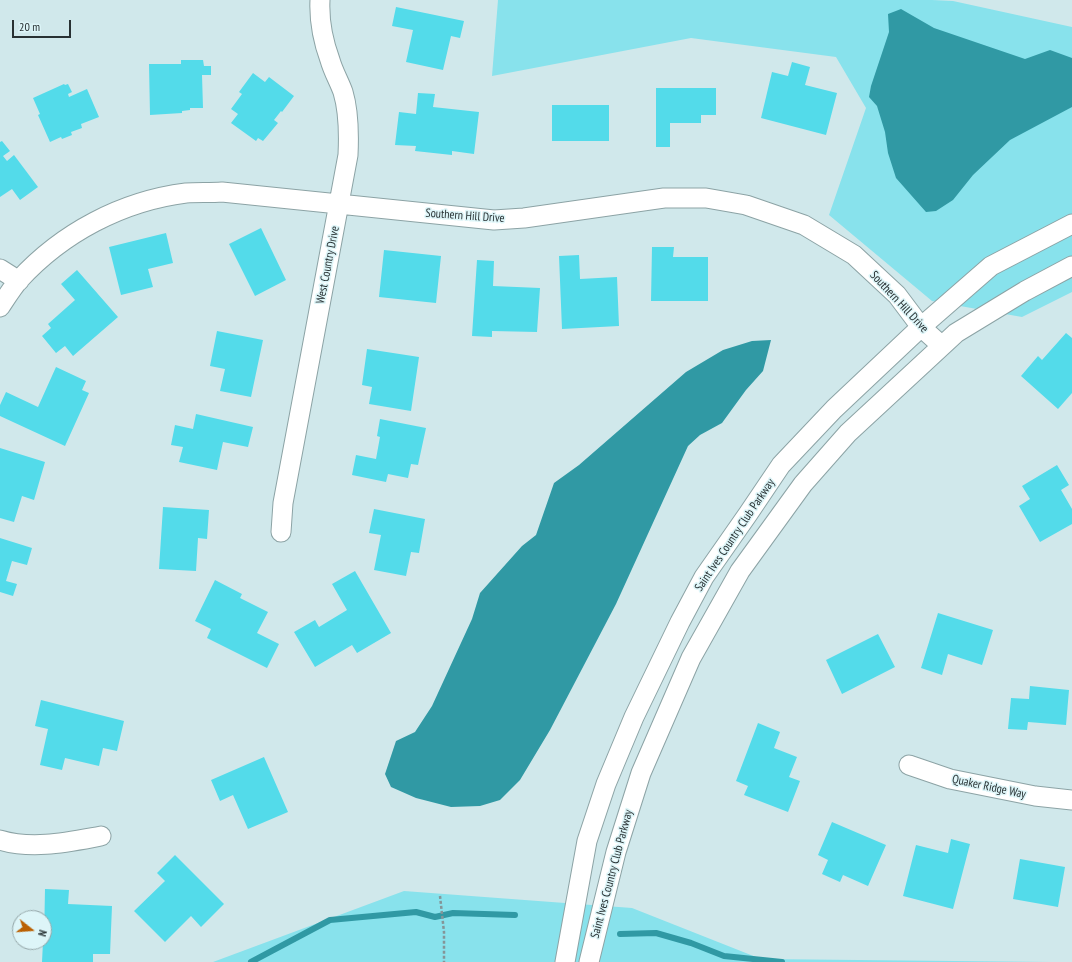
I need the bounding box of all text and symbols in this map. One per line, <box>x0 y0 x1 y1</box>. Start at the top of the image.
scale bar <box>14 12 73 38</box>
text: 20 m <box>19 19 40 34</box>
street label: Southern Hill Drive <box>425 206 505 226</box>
street label: West Country Drive <box>313 225 343 305</box>
street label: Southern Hill Drive <box>867 268 931 336</box>
street label: Saint Ives Country Club Parkway <box>692 476 778 594</box>
street label: Quaker Ridge Way <box>951 772 1027 802</box>
street label: Saint Ives Country Club Parkway <box>588 808 636 940</box>
north arrow <box>12 910 52 950</box>
text: N <box>35 928 50 938</box>

